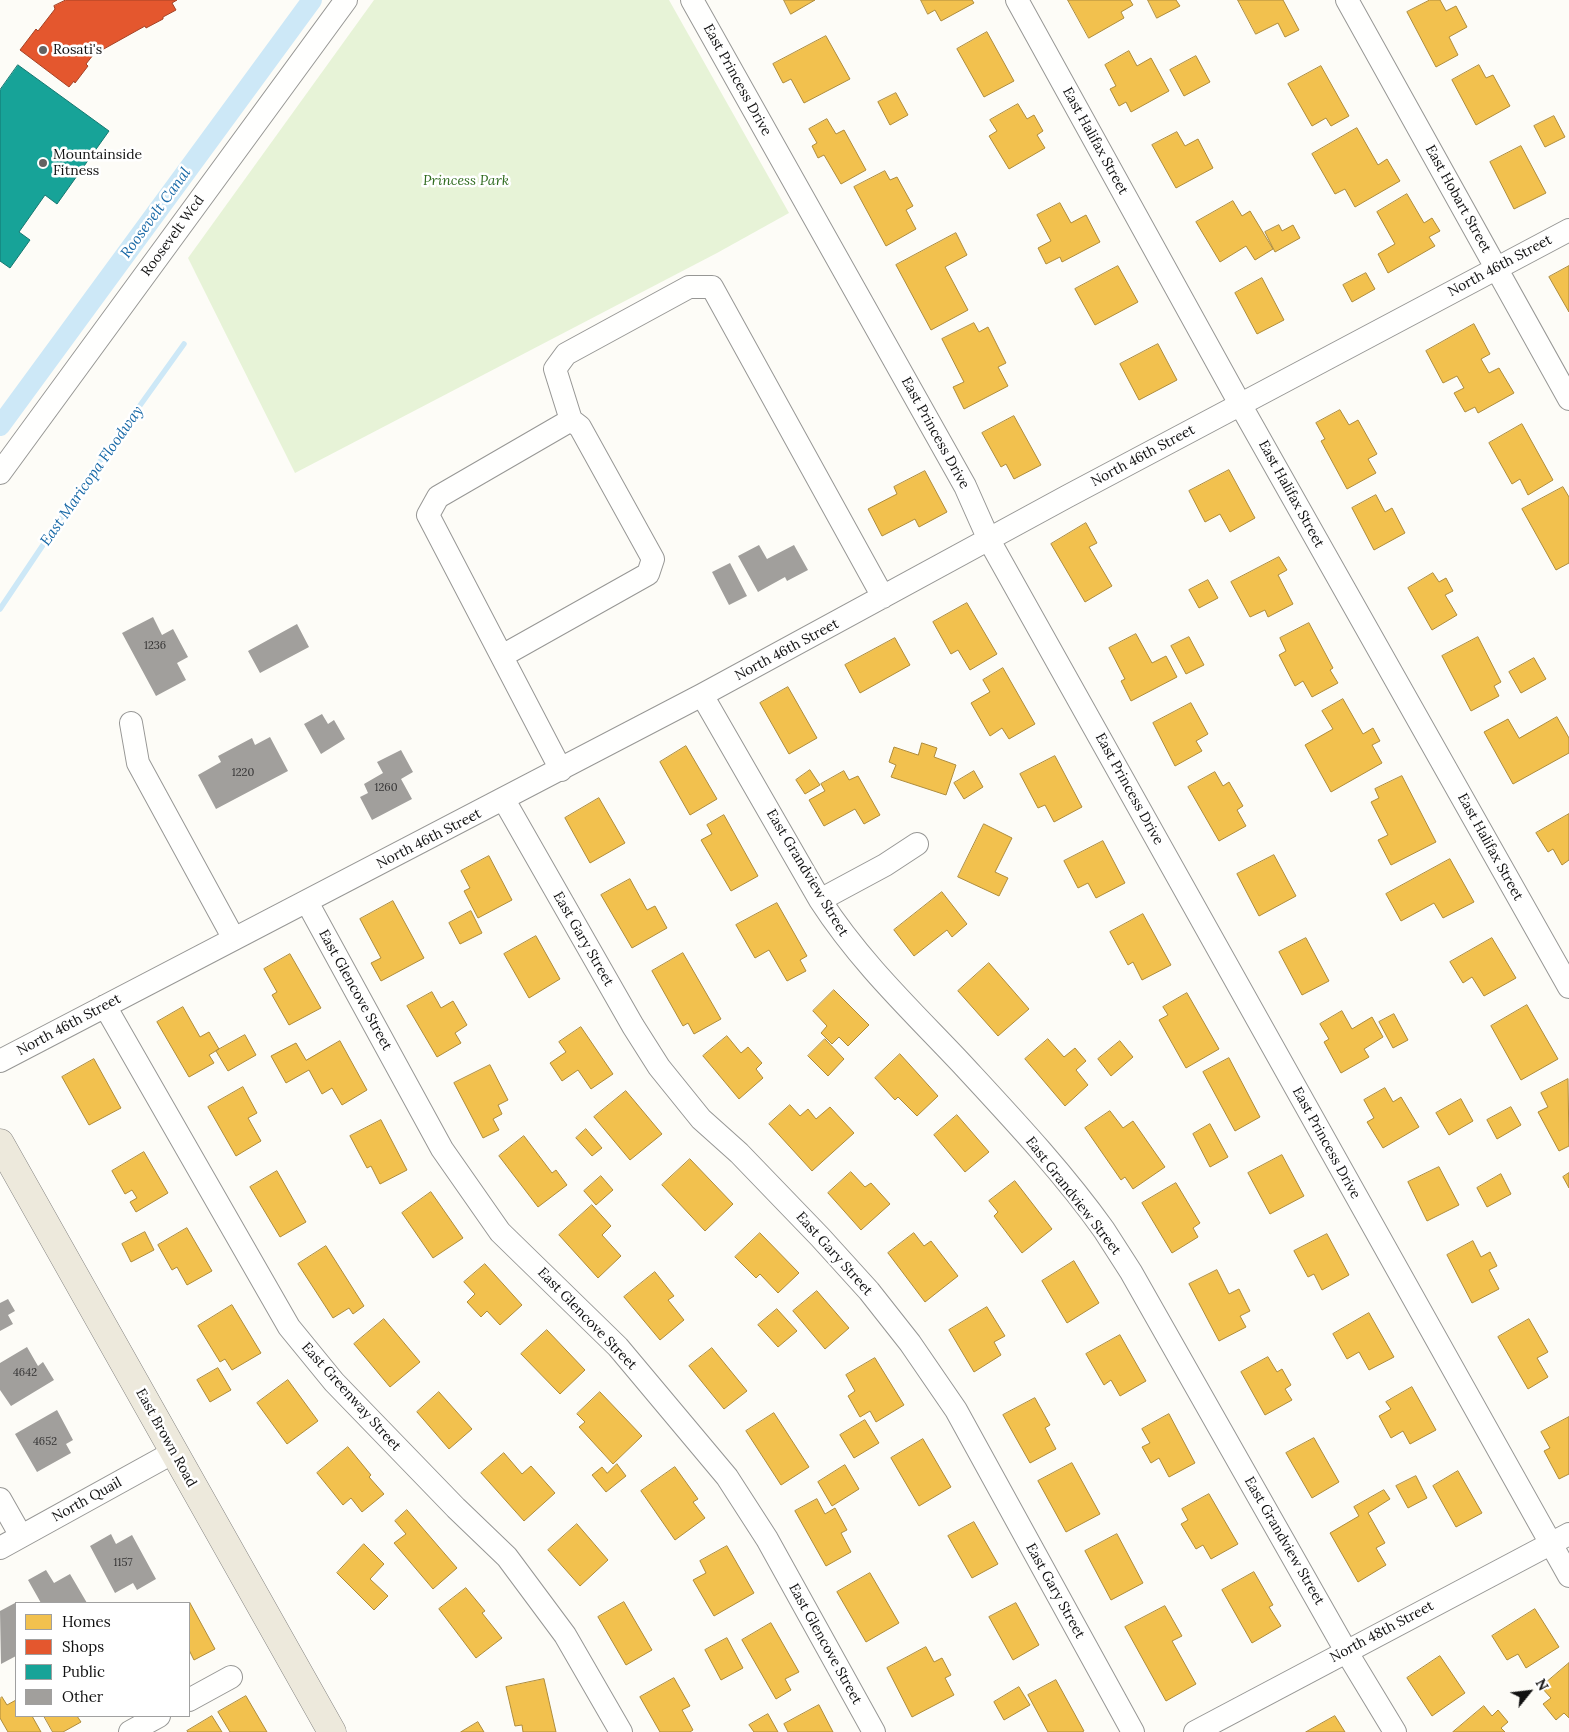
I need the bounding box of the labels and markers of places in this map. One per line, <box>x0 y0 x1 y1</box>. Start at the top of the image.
place label: Rosati's <box>53 42 102 58</box>
marker: Rosati's <box>37 44 49 56</box>
place label: Mountainside Fitness <box>53 147 142 180</box>
marker: Mountainside Fitness <box>37 157 49 169</box>

